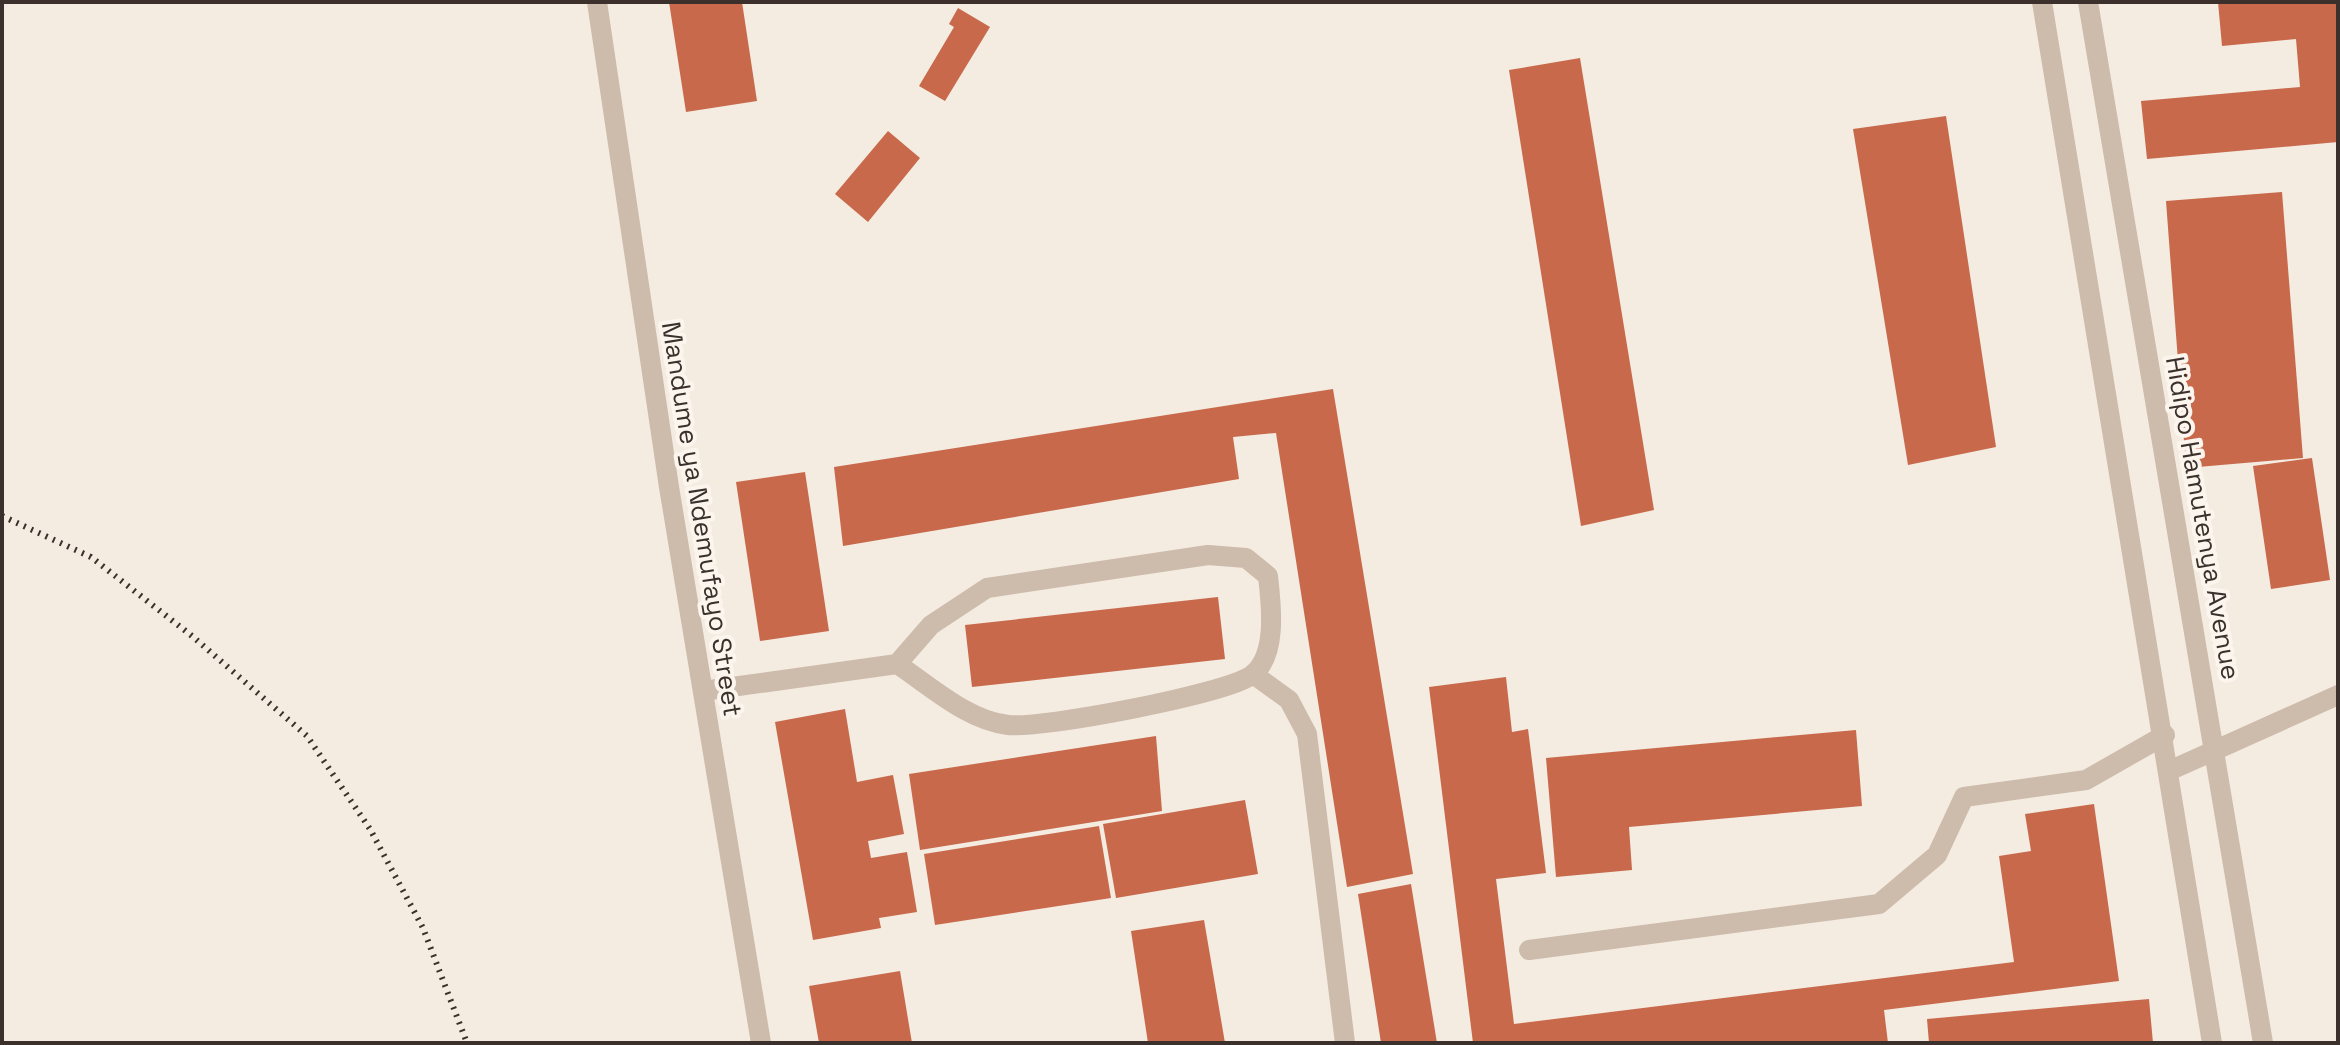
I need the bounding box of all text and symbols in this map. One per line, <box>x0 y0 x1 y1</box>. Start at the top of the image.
street label: Mandume ya Ndemufayo Street <box>654 319 750 719</box>
street label: Hidipo Hamutenya Avenue <box>2158 354 2248 682</box>

